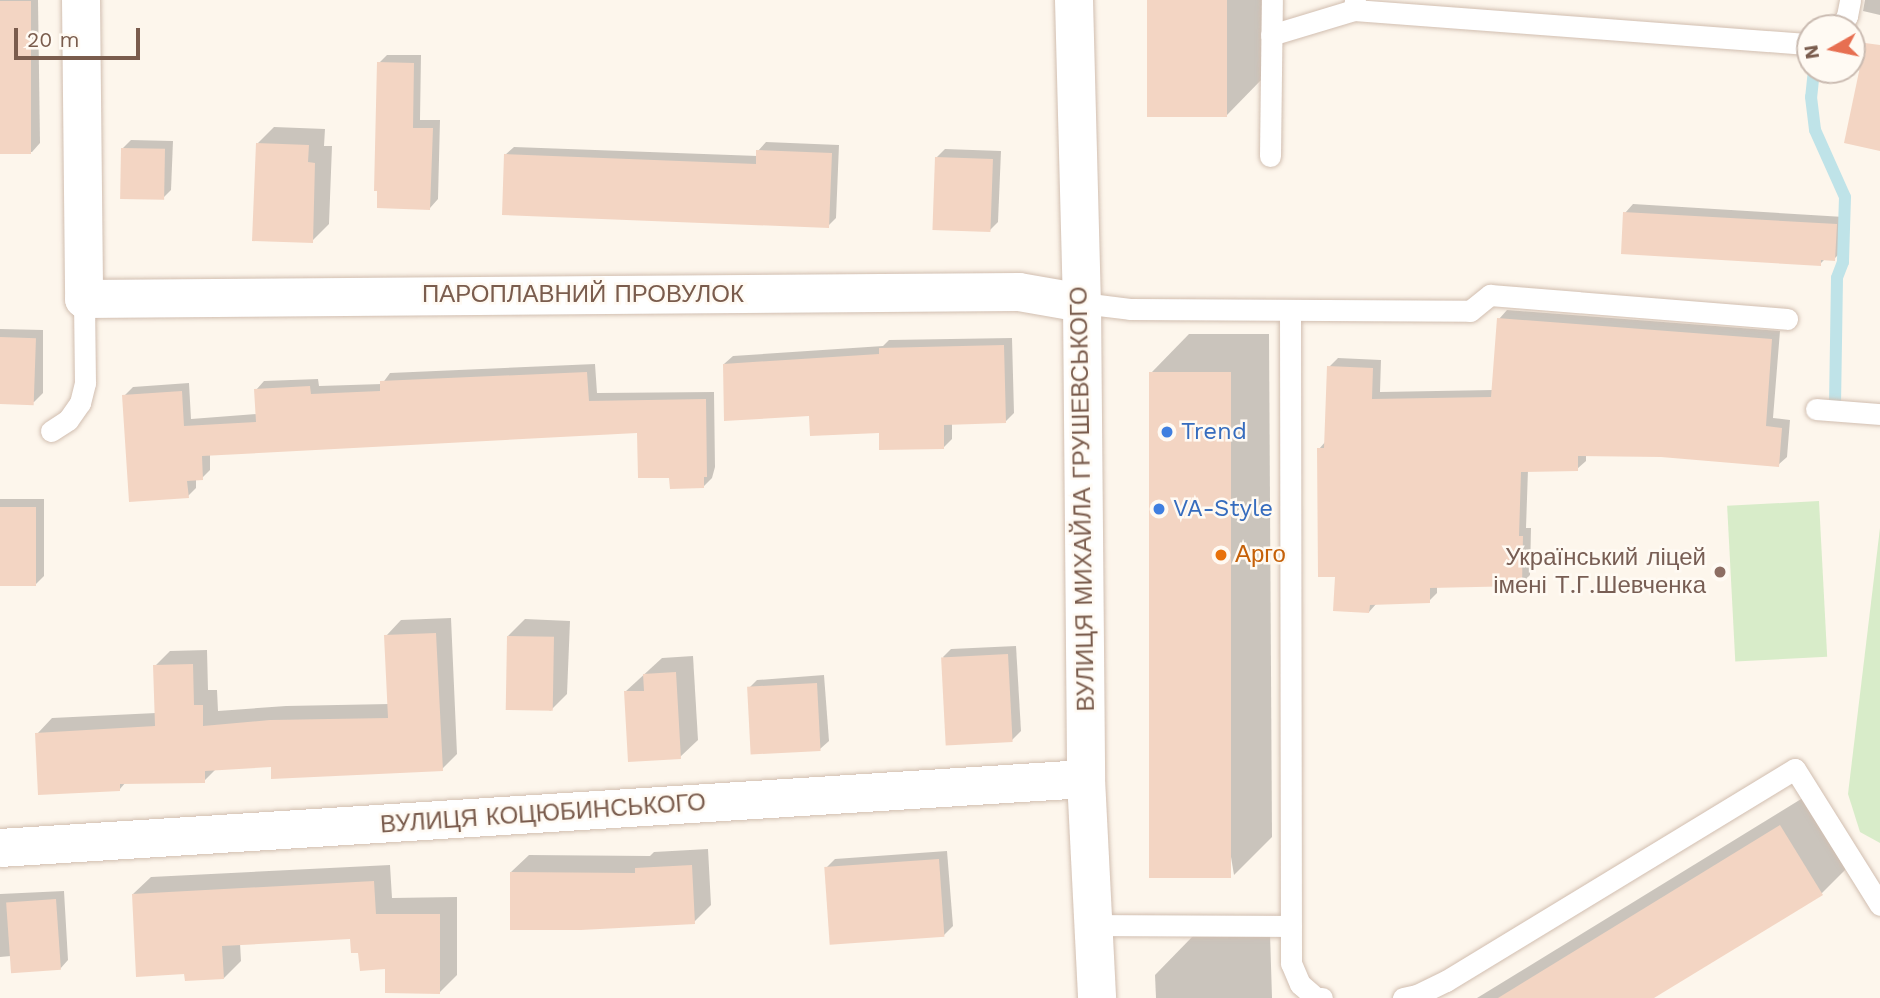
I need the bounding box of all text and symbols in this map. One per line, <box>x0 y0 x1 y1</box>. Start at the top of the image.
scale bar <box>18 14 144 58</box>
north arrow <box>1796 14 1866 84</box>
text: 20 m <box>27 27 79 52</box>
text: N <box>1799 43 1824 61</box>
street label: ПАРОПЛАВНИЙ ПРОВУЛОК <box>422 281 744 309</box>
street label: ВУЛИЦЯ МИХАЙЛА ГРУШЕВСЬКОГО <box>1065 286 1101 712</box>
place label: Trend <box>1181 418 1247 446</box>
marker: Trend <box>1159 424 1175 440</box>
place label: VA-Style <box>1173 495 1273 523</box>
marker: VA-Style <box>1151 501 1167 517</box>
place label: Арго <box>1235 541 1286 569</box>
place label: Український ліцей імені Т.Г.Шевченка <box>1493 544 1706 600</box>
marker: Арго <box>1213 547 1229 563</box>
marker: Український ліцей імені Т.Г.Шевченка <box>1712 564 1728 580</box>
street label: ВУЛИЦЯ КОЦЮБИНСЬКОГО <box>379 788 707 840</box>

